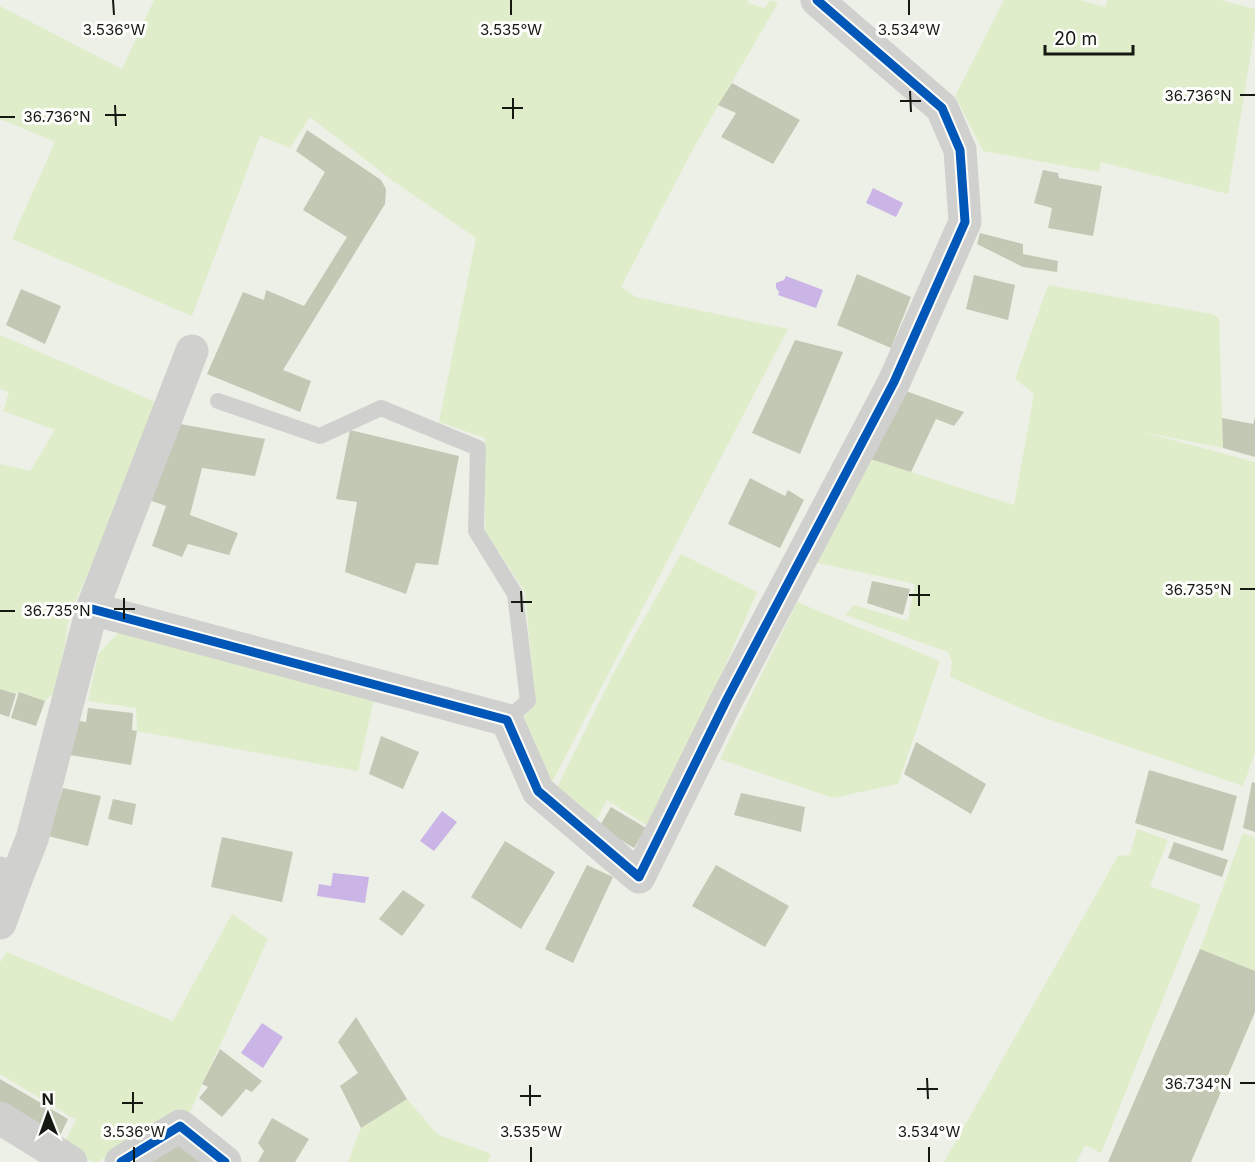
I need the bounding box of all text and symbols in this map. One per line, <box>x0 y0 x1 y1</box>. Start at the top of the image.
scale bar <box>1045 18 1134 56</box>
text: 3.536°W <box>83 20 145 39</box>
text: 3.535°W <box>480 20 542 39</box>
text: 3.534°W <box>878 20 940 39</box>
text: 20 m <box>1054 28 1097 49</box>
text: 36.736°N <box>1164 86 1232 105</box>
text: 36.736°N <box>23 107 91 126</box>
text: 36.735°N <box>1165 580 1231 599</box>
text: 36.735°N <box>24 601 90 620</box>
text: 36.734°N <box>1164 1074 1232 1093</box>
north arrow <box>18 1084 78 1144</box>
text: N <box>41 1089 54 1109</box>
text: 3.536°W <box>103 1122 165 1141</box>
text: 3.535°W <box>500 1122 562 1141</box>
text: 3.534°W <box>898 1122 960 1141</box>

